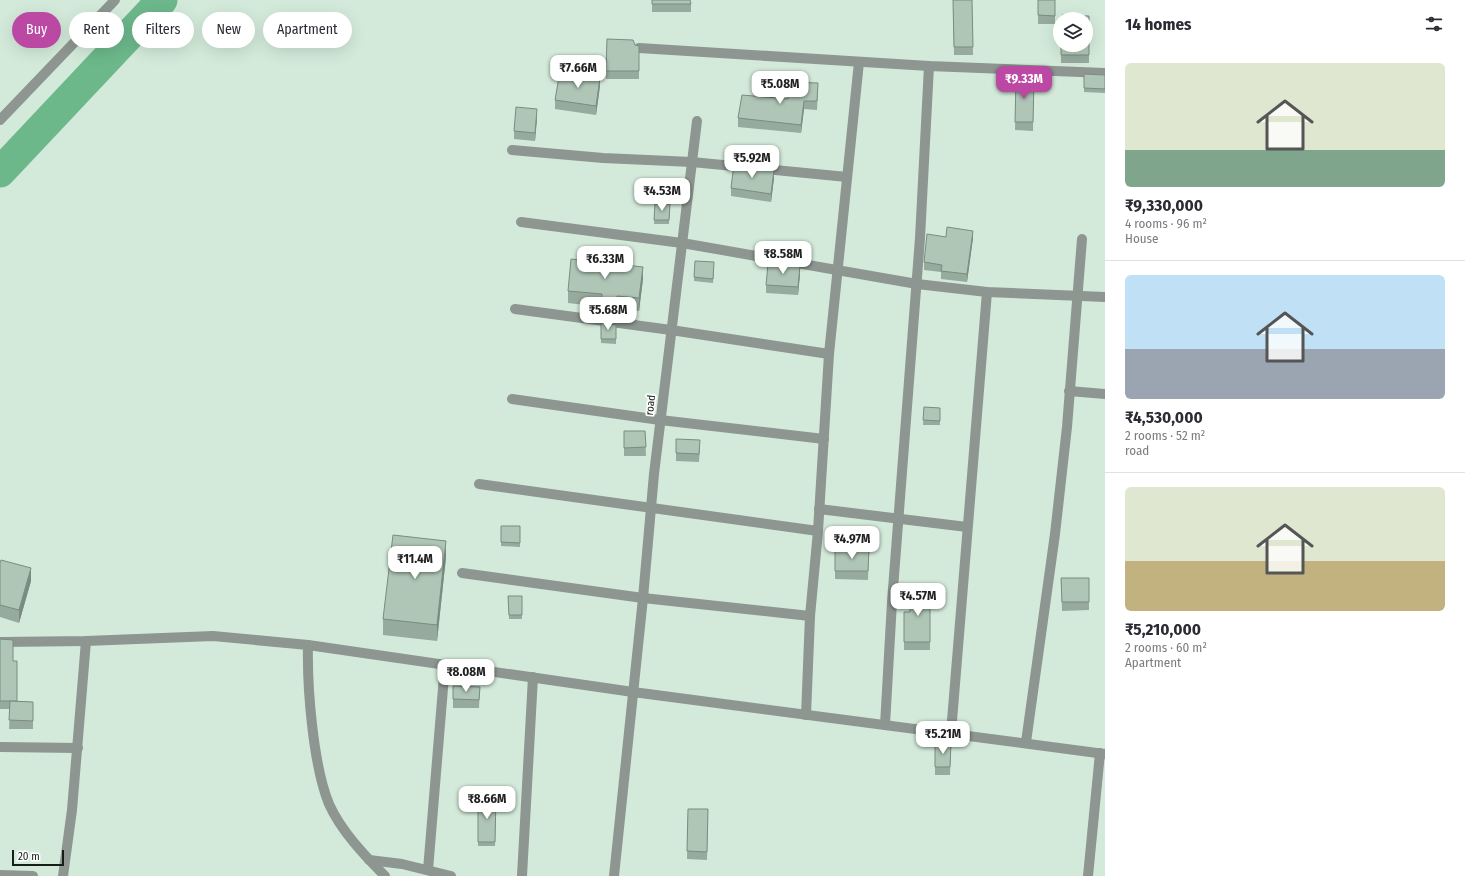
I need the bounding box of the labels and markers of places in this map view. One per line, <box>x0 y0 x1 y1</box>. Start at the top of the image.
pin: ₹7.66M <box>545 55 611 89</box>
pin: ₹9.33M <box>991 66 1057 100</box>
pin: ₹5.08M <box>747 71 813 105</box>
pin: ₹5.92M <box>719 145 785 179</box>
pin: ₹4.53M <box>629 178 695 212</box>
pin: ₹8.58M <box>750 241 816 275</box>
pin: ₹6.33M <box>572 246 638 280</box>
pin: ₹5.68M <box>575 297 641 331</box>
pin: ₹4.97M <box>819 526 885 560</box>
pin: ₹11.4M <box>382 546 448 580</box>
pin: ₹4.57M <box>885 583 951 617</box>
pin: ₹8.08M <box>433 659 499 693</box>
pin: ₹5.21M <box>910 721 976 755</box>
pin: ₹8.66M <box>454 786 520 820</box>

